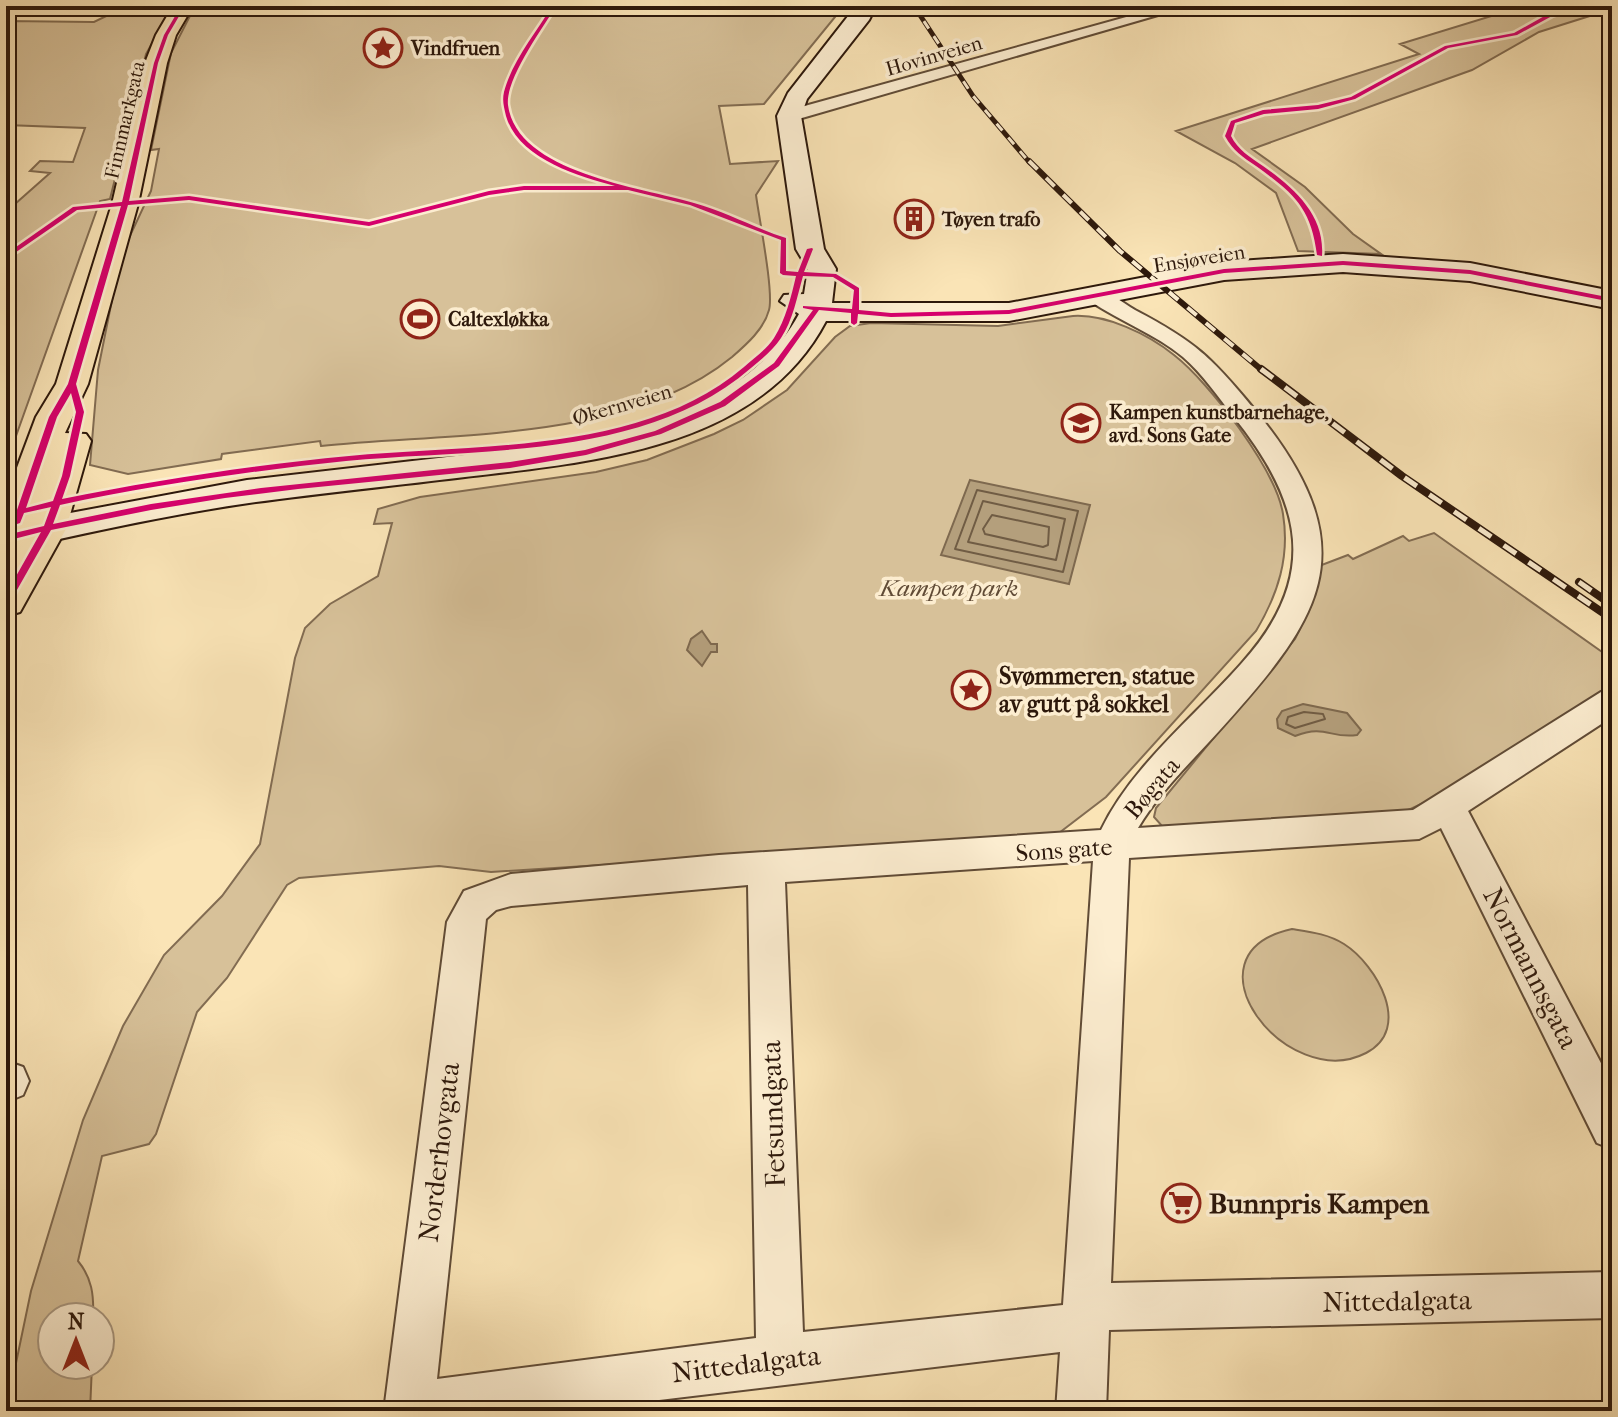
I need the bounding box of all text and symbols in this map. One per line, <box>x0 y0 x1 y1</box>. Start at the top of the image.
place icon: Vindfruen <box>362 27 404 69</box>
street label: Hovinveien <box>883 31 985 81</box>
place label: Vindfruen <box>410 37 501 60</box>
street label: Finnmarkgata <box>100 58 150 181</box>
building icon: Tøyen trafo <box>893 198 935 240</box>
place label: Tøyen trafo <box>941 208 1040 231</box>
street label: Ensjøveien <box>1151 240 1247 278</box>
sports icon: Caltexløkka <box>399 298 441 340</box>
place label: Caltexløkka <box>448 308 549 331</box>
street label: Økernveien <box>570 380 675 430</box>
place label: Kampen kunstbarnehage, avd. Sons Gate <box>1109 401 1329 447</box>
school or university icon: Kampen kunstbarnehage, avd. Sons Gate <box>1060 402 1102 444</box>
park label: Kampen park <box>878 574 1018 602</box>
place label: Svømmeren, statue av gutt på sokkel <box>999 662 1195 718</box>
place icon: Svømmeren, statue av gutt på sokkel <box>950 669 992 711</box>
street label: Bøgata <box>1118 751 1186 824</box>
street label: Sons gate <box>1015 833 1113 867</box>
street label: Normannsgata <box>1476 882 1586 1055</box>
street label: Fetsundgata <box>754 1039 792 1188</box>
street label: Norderhovgata <box>412 1059 467 1244</box>
supermarket icon: Bunnpris Kampen <box>1160 1182 1202 1224</box>
place label: Bunnpris Kampen <box>1209 1187 1430 1220</box>
street label: Nittedalgata <box>1322 1283 1473 1319</box>
north arrow <box>36 1301 116 1381</box>
text: N <box>68 1309 85 1335</box>
street label: Nittedalgata <box>670 1338 823 1389</box>

